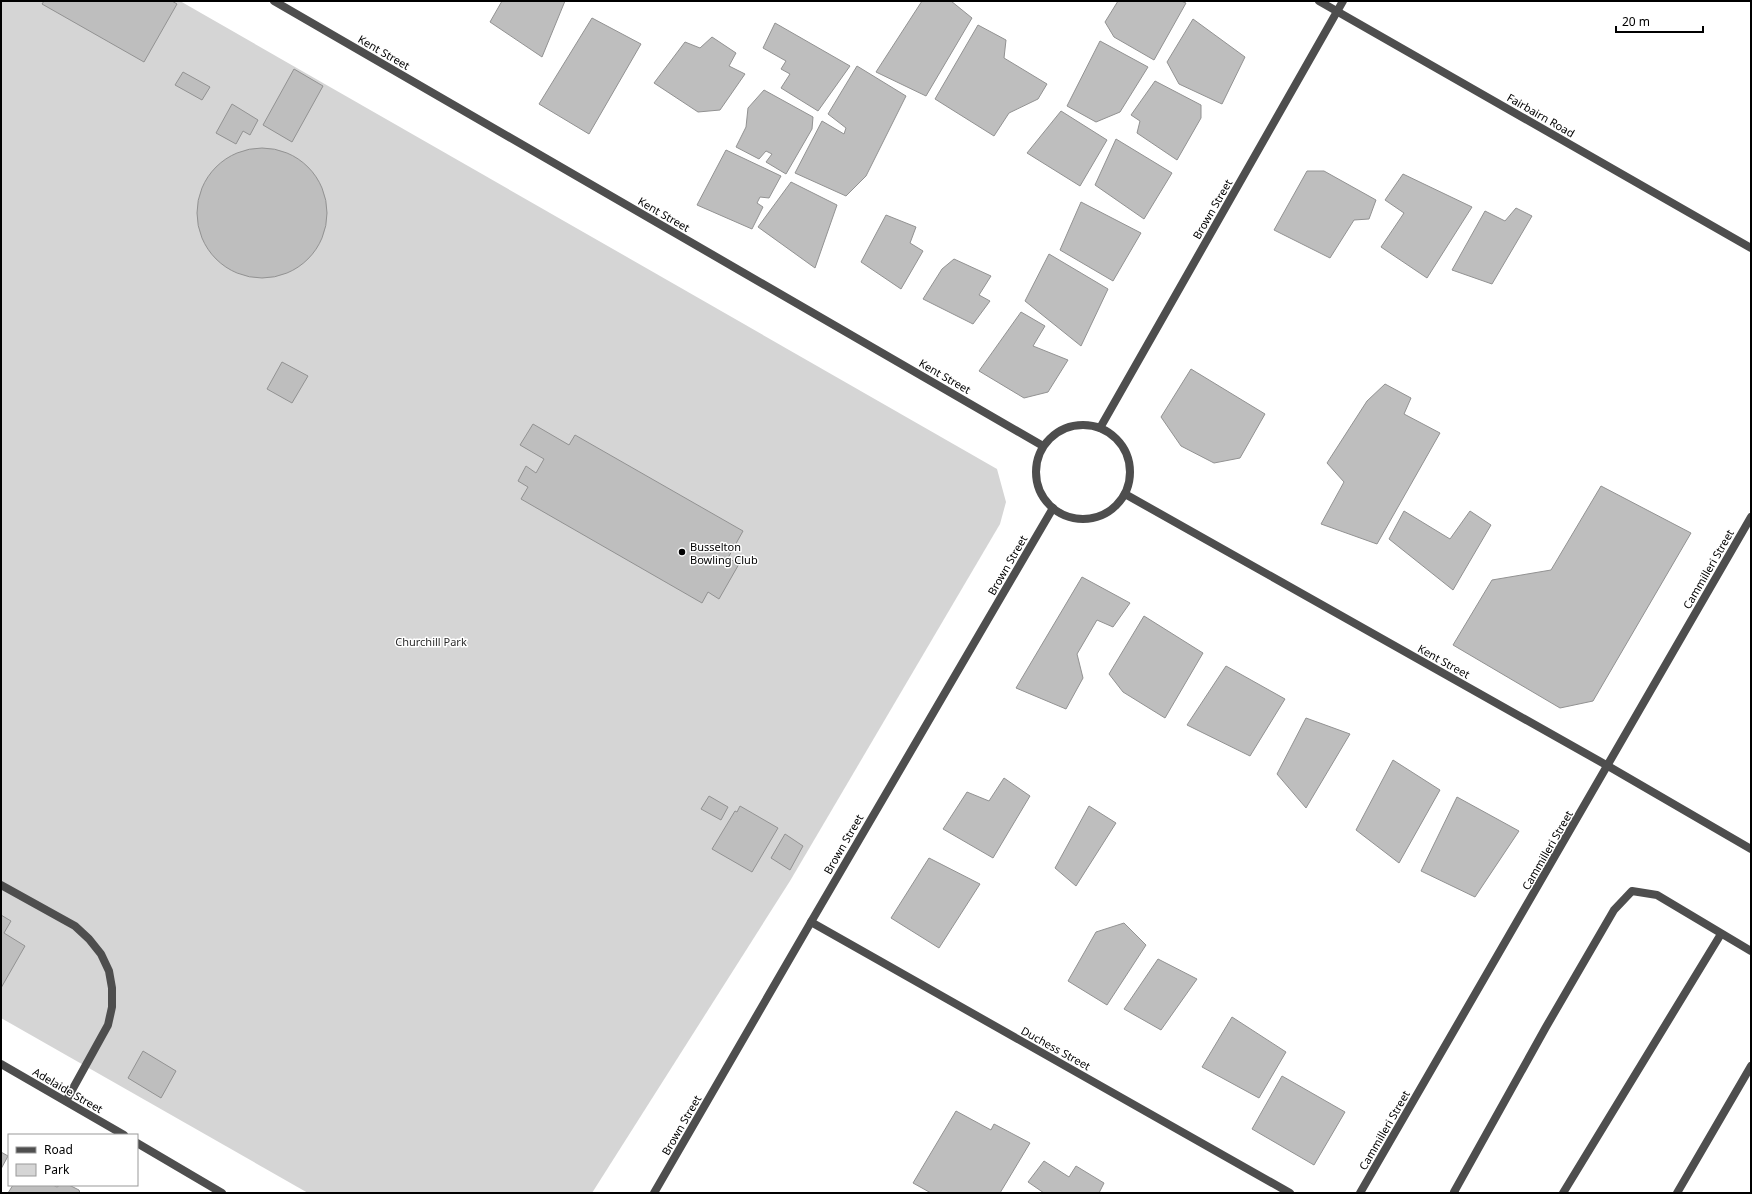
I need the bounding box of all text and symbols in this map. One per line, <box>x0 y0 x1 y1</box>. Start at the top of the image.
scale bar <box>1616 8 1703 34</box>
text: 20 m <box>1622 13 1650 30</box>
street label: Kent Street <box>355 31 413 73</box>
street label: Fairbairn Road <box>1504 90 1578 140</box>
street label: Brown Street <box>1189 176 1235 242</box>
street label: Kent Street <box>635 193 693 235</box>
street label: Kent Street <box>916 355 974 397</box>
street label: Cammilleri Street <box>1679 527 1737 611</box>
street label: Brown Street <box>984 532 1030 598</box>
place label: Busselton Bowling Club <box>690 539 758 567</box>
marker: Busselton Bowling Club <box>677 547 687 557</box>
park label: Churchill Park <box>395 634 467 649</box>
street label: Kent Street <box>1415 641 1473 681</box>
street label: Cammilleri Street <box>1518 808 1576 892</box>
street label: Brown Street <box>820 811 866 877</box>
street label: Duchess Street <box>1019 1023 1093 1073</box>
street label: Adelaide Street <box>30 1064 106 1116</box>
street label: Cammilleri Street <box>1355 1088 1413 1172</box>
street label: Brown Street <box>658 1092 704 1158</box>
legend <box>8 1134 138 1186</box>
text: Road <box>44 1141 73 1158</box>
text: Park <box>44 1161 70 1178</box>

